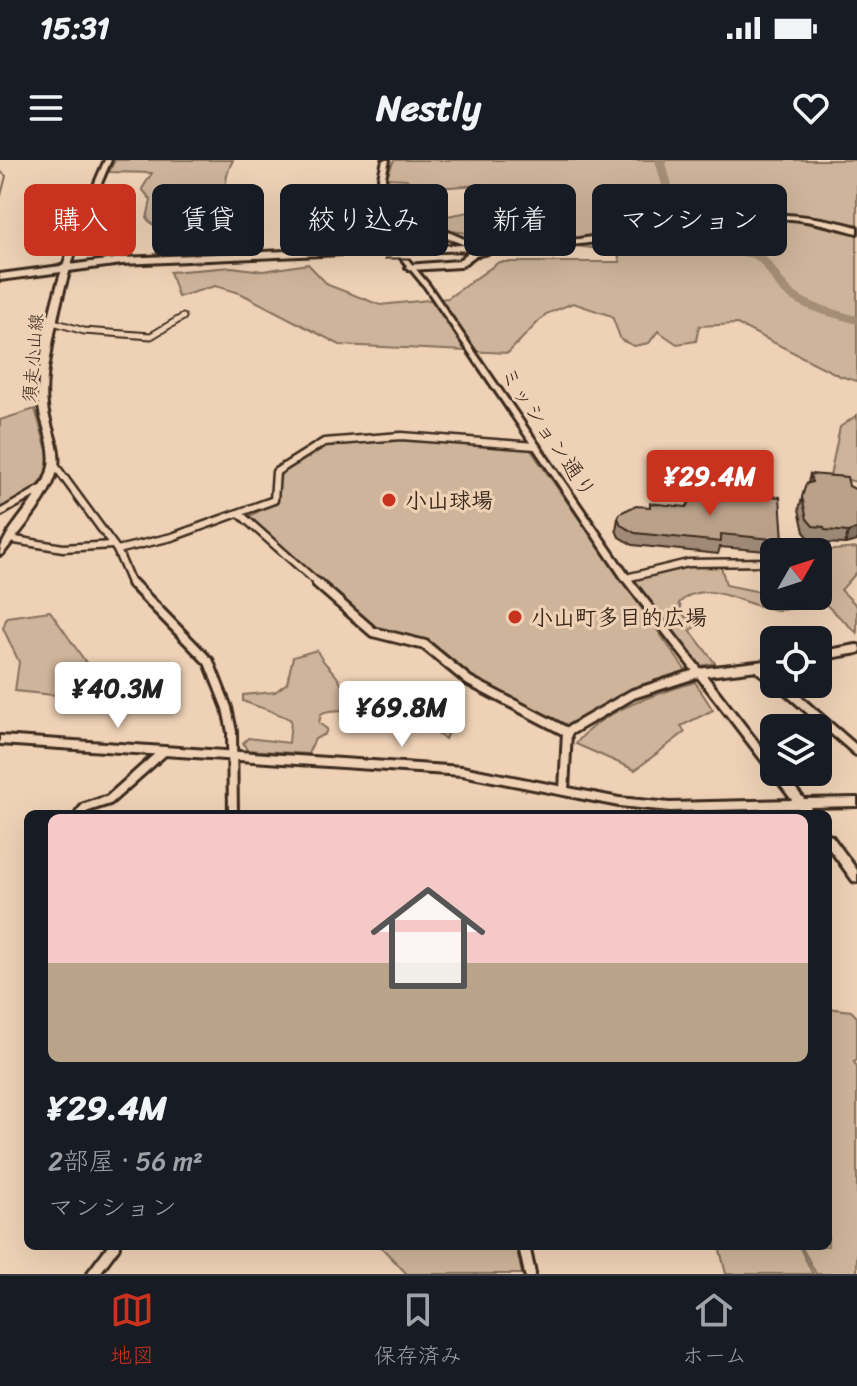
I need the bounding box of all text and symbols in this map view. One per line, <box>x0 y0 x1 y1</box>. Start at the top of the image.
text: 15:31 <box>40 1 110 55</box>
text: Nestly <box>376 76 481 140</box>
icon: menu <box>24 86 68 130</box>
icon: heart <box>789 86 833 130</box>
chip: 購入 <box>24 184 136 256</box>
chip: 賃貸 <box>152 184 264 256</box>
chip: 絞り込み <box>280 184 448 256</box>
chip: 新着 <box>464 184 576 256</box>
chip: マンション <box>592 184 787 256</box>
street label: 須走小山線 <box>13 312 53 404</box>
street label: ミッション通り <box>489 358 607 506</box>
pin: ¥29.4M <box>645 450 775 518</box>
text: ¥29.4M <box>665 453 755 499</box>
place label: 小山球場 <box>405 481 493 520</box>
marker: 小山球場 <box>380 491 398 509</box>
north arrow <box>760 538 832 610</box>
map controls <box>760 538 832 786</box>
place label: 小山町多目的広場 <box>531 598 707 637</box>
marker: 小山町多目的広場 <box>506 608 524 626</box>
button: locate <box>760 626 832 698</box>
pin: ¥40.3M <box>53 662 183 730</box>
text: ¥40.3M <box>73 665 163 711</box>
pin: ¥69.8M <box>337 681 467 749</box>
text: ¥69.8M <box>357 684 447 730</box>
button: layers <box>760 714 832 786</box>
icon: home <box>356 866 500 1010</box>
text: ¥29.4M <box>48 1078 167 1138</box>
text: 2部屋 · 56 m² <box>48 1138 203 1184</box>
text: マンション <box>48 1184 177 1230</box>
tab: 地図 <box>110 1288 154 1375</box>
tab: 保存済み <box>374 1288 462 1375</box>
tab: ホーム <box>682 1288 747 1375</box>

